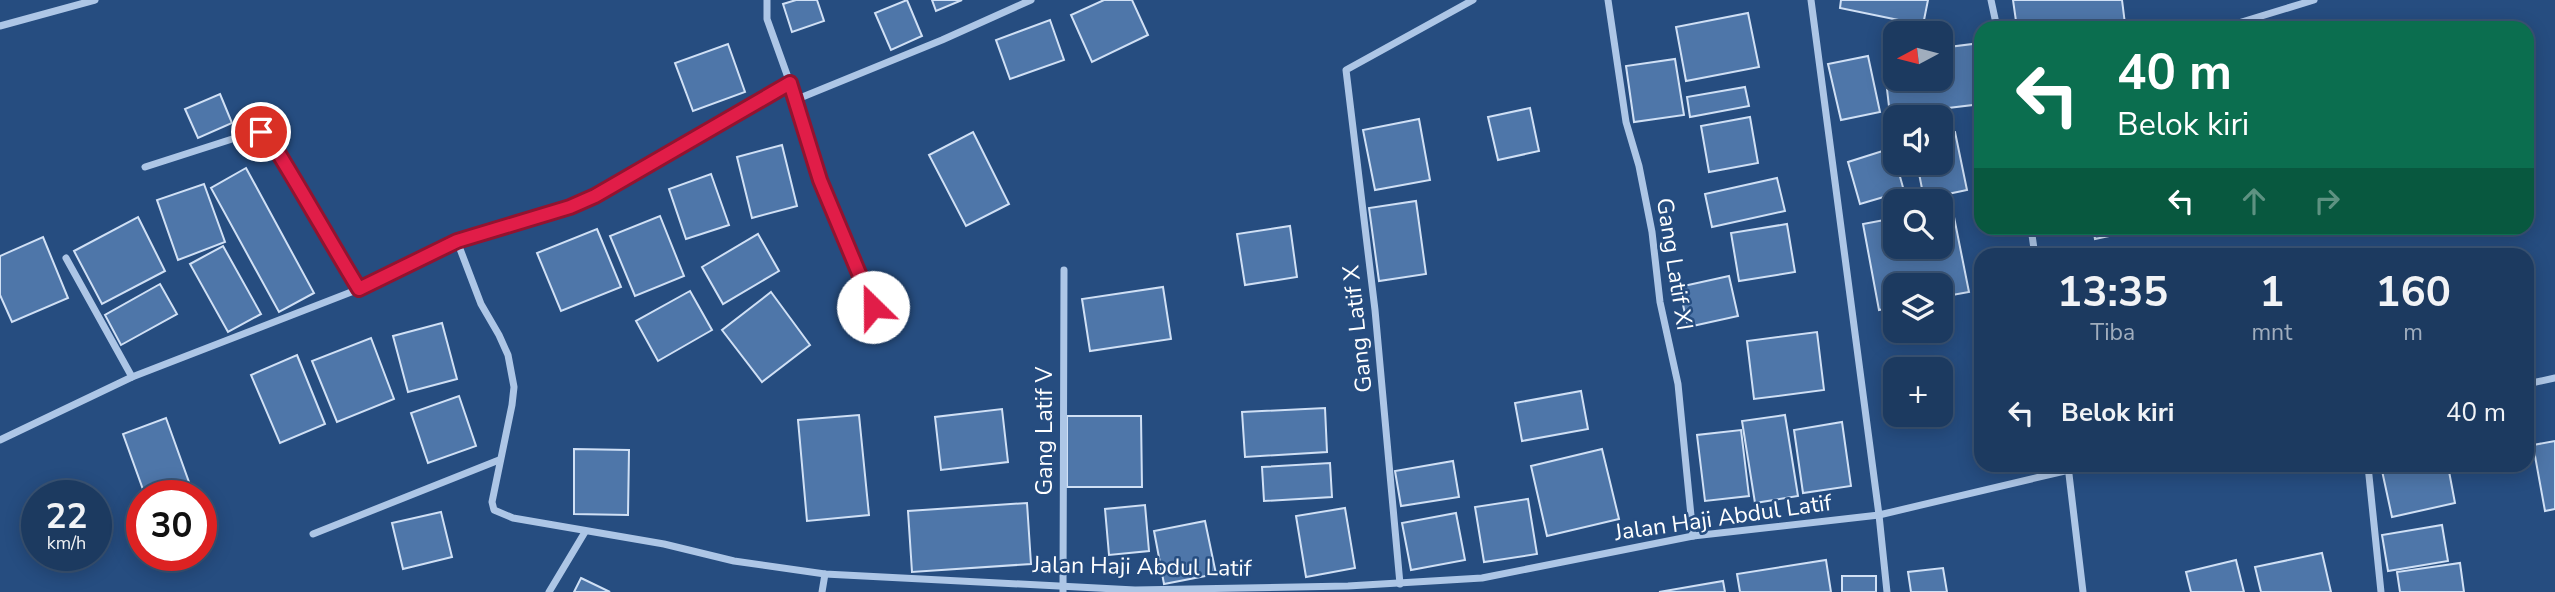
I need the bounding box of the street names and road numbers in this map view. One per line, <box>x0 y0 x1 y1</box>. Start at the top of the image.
street label: Gang Latif XI <box>1649 196 1700 333</box>
street label: Gang Latif X <box>1335 264 1380 394</box>
street label: Gang Latif V <box>1029 366 1060 495</box>
street label: Jalan Haji Abdul Latif <box>1612 487 1834 548</box>
street label: Jalan Haji Abdul Latif <box>1031 549 1252 584</box>

